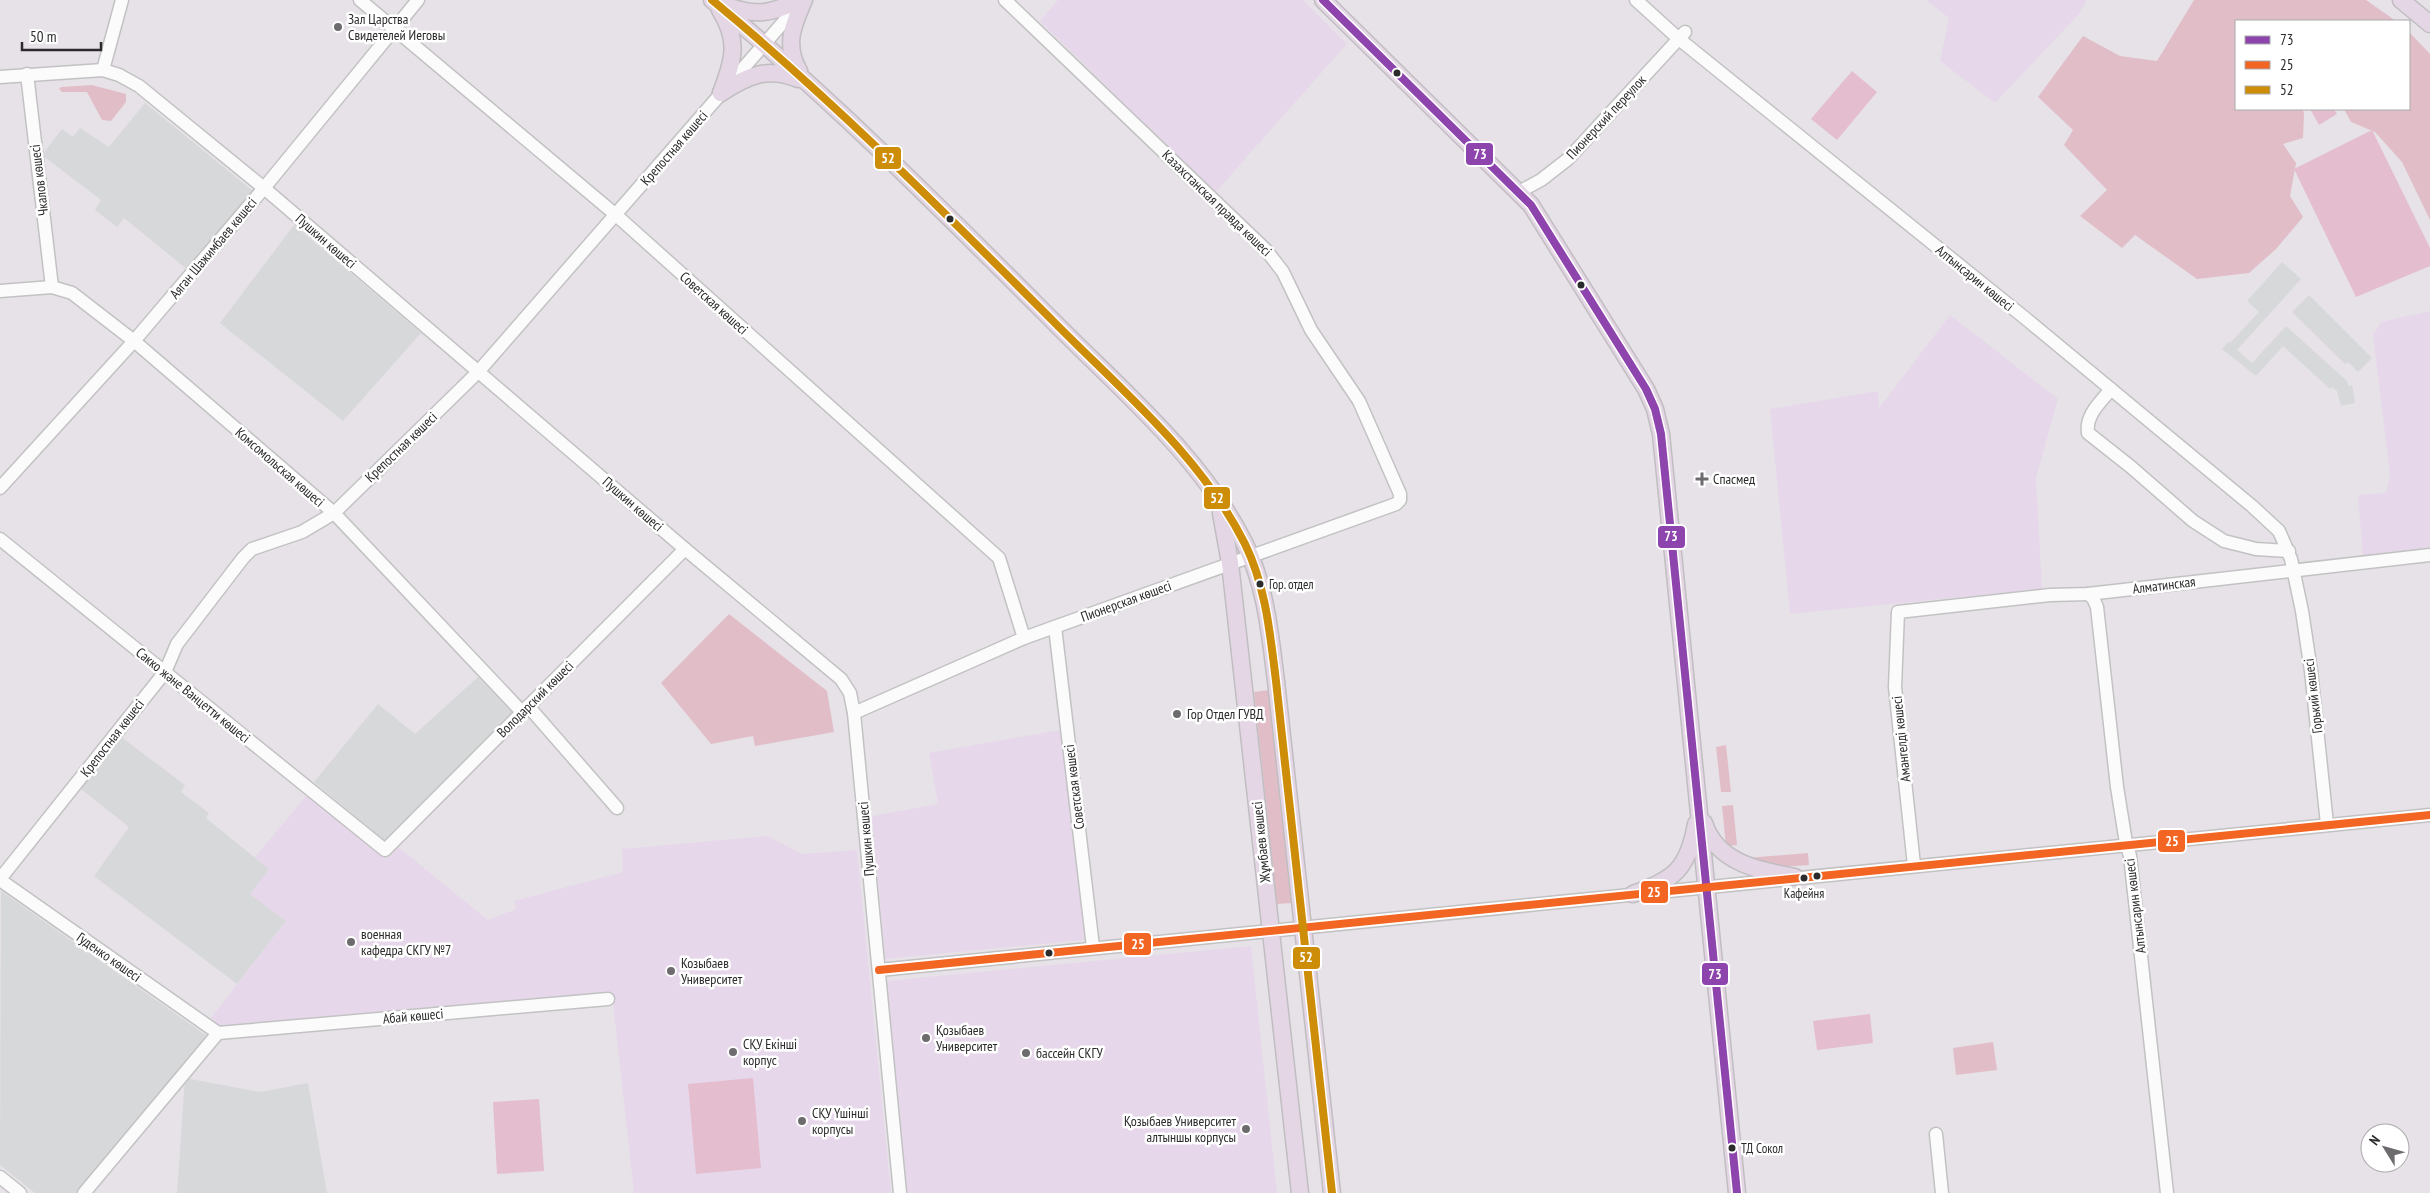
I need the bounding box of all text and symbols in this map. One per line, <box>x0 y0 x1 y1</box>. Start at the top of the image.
place label: Зал Царства Свидетелей Иеговы <box>348 10 445 44</box>
scale bar <box>22 20 101 52</box>
legend <box>2235 20 2410 110</box>
marker: Зал Царства Свидетелей Иеговы <box>332 21 344 33</box>
text: 50 m <box>30 27 56 46</box>
text: 73 <box>2280 30 2294 49</box>
text: 25 <box>2280 55 2294 74</box>
unlabelled marker <box>1392 68 1402 78</box>
street label: Пионерский переулок <box>1562 71 1650 163</box>
text: 52 <box>2280 80 2294 99</box>
street label: Крепостная көшесі <box>637 107 711 189</box>
line badge: 73 <box>1465 142 1494 166</box>
street label: Чкалов көшесі <box>26 143 52 217</box>
text: 73 <box>1473 145 1487 163</box>
line badge: 52 <box>874 146 902 170</box>
street label: Казахстанская правда көшесі <box>1158 146 1276 260</box>
text: 52 <box>881 149 895 167</box>
street label: Аяган Шажимбаев көшесі <box>165 194 261 302</box>
street label: Пушкин көшесі <box>292 210 360 272</box>
unlabelled marker <box>945 214 955 224</box>
street label: Алтынсарин көшесі <box>1932 241 2018 315</box>
street label: Советская көшесі <box>676 268 752 338</box>
unlabelled marker <box>1576 280 1586 290</box>
street label: Крепостная көшесі <box>361 408 441 486</box>
street label: Комсомольская көшесі <box>232 423 328 511</box>
place label: Спасмед <box>1713 470 1755 488</box>
marker: Спасмед <box>1695 472 1709 486</box>
street label: Пушкин көшесі <box>599 473 667 535</box>
line badge: 52 <box>1203 486 1231 510</box>
text: 52 <box>1210 489 1224 507</box>
line badge: 73 <box>1657 525 1686 549</box>
text: 73 <box>1664 527 1678 545</box>
street label: Алматинская <box>2132 572 2196 598</box>
street label: Пионерская көшесі <box>1078 576 1174 626</box>
place label: Гор. отдел <box>1269 576 1313 593</box>
marker: Гор. отдел <box>1255 579 1265 589</box>
street label: Сакко және Ванцетти көшесі <box>132 643 254 747</box>
street label: Володарский көшесі <box>493 657 577 741</box>
street label: Горький көшесі <box>2299 658 2327 734</box>
street label: Амангелді көшесі <box>1888 695 1914 783</box>
street label: Крепостная көшесі <box>76 696 148 780</box>
place label: Гор Отдел ГУВД <box>1187 705 1264 723</box>
marker: Гор Отдел ГУВД <box>1171 708 1183 720</box>
street label: Советская көшесі <box>1060 743 1088 831</box>
street label: Пушкин көшесі <box>854 801 878 877</box>
street label: Жұмбаев көшесі <box>1248 801 1274 884</box>
line badge: 25 <box>2157 829 2186 853</box>
text: 25 <box>2165 832 2179 850</box>
street label: Алтынсарин көшесі <box>2120 857 2150 955</box>
unlabelled marker <box>1812 871 1822 881</box>
marker: Кафейня <box>1799 873 1809 883</box>
line badge: 25 <box>1640 880 1669 904</box>
text: 25 <box>1647 883 1661 901</box>
place label: Кафейня <box>1784 885 1824 902</box>
place label: военная кафедра СКГУ №7 <box>361 925 451 959</box>
street label: Гуденко көшесі <box>73 928 145 986</box>
line badge: 25 <box>1123 932 1152 956</box>
text: 25 <box>1131 935 1145 953</box>
marker: военная кафедра СКГУ №7 <box>345 936 357 948</box>
line badge: 52 <box>1292 946 1321 970</box>
unlabelled marker <box>1044 948 1054 958</box>
text: 52 <box>1299 948 1313 966</box>
place label: Козыбаев Университет <box>681 954 743 988</box>
line badge: 73 <box>1701 962 1729 986</box>
marker: Козыбаев Университет <box>665 965 677 977</box>
text: 73 <box>1708 965 1722 983</box>
street label: Абай көшесі <box>382 1004 444 1028</box>
place label: Қозыбаев Университет <box>936 1021 998 1055</box>
marker: Қозыбаев Университет <box>920 1032 932 1044</box>
place label: СҚУ Екінші корпус <box>743 1035 797 1069</box>
place label: бассейн СКГУ <box>1036 1044 1104 1062</box>
marker: СҚУ Екінші корпус <box>727 1046 739 1058</box>
marker: бассейн СКГУ <box>1020 1047 1032 1059</box>
place label: СҚУ Үшінші корпусы <box>812 1104 869 1138</box>
place label: Қозыбаев Университет алтыншы корпусы <box>1124 1112 1237 1146</box>
marker: СҚУ Үшінші корпусы <box>796 1115 808 1127</box>
marker: Қозыбаев Университет алтыншы корпусы <box>1240 1123 1252 1135</box>
north arrow <box>2360 1123 2410 1173</box>
text: N <box>2365 1132 2384 1149</box>
place label: ТД Сокол <box>1741 1140 1783 1157</box>
marker: ТД Сокол <box>1727 1143 1737 1153</box>

